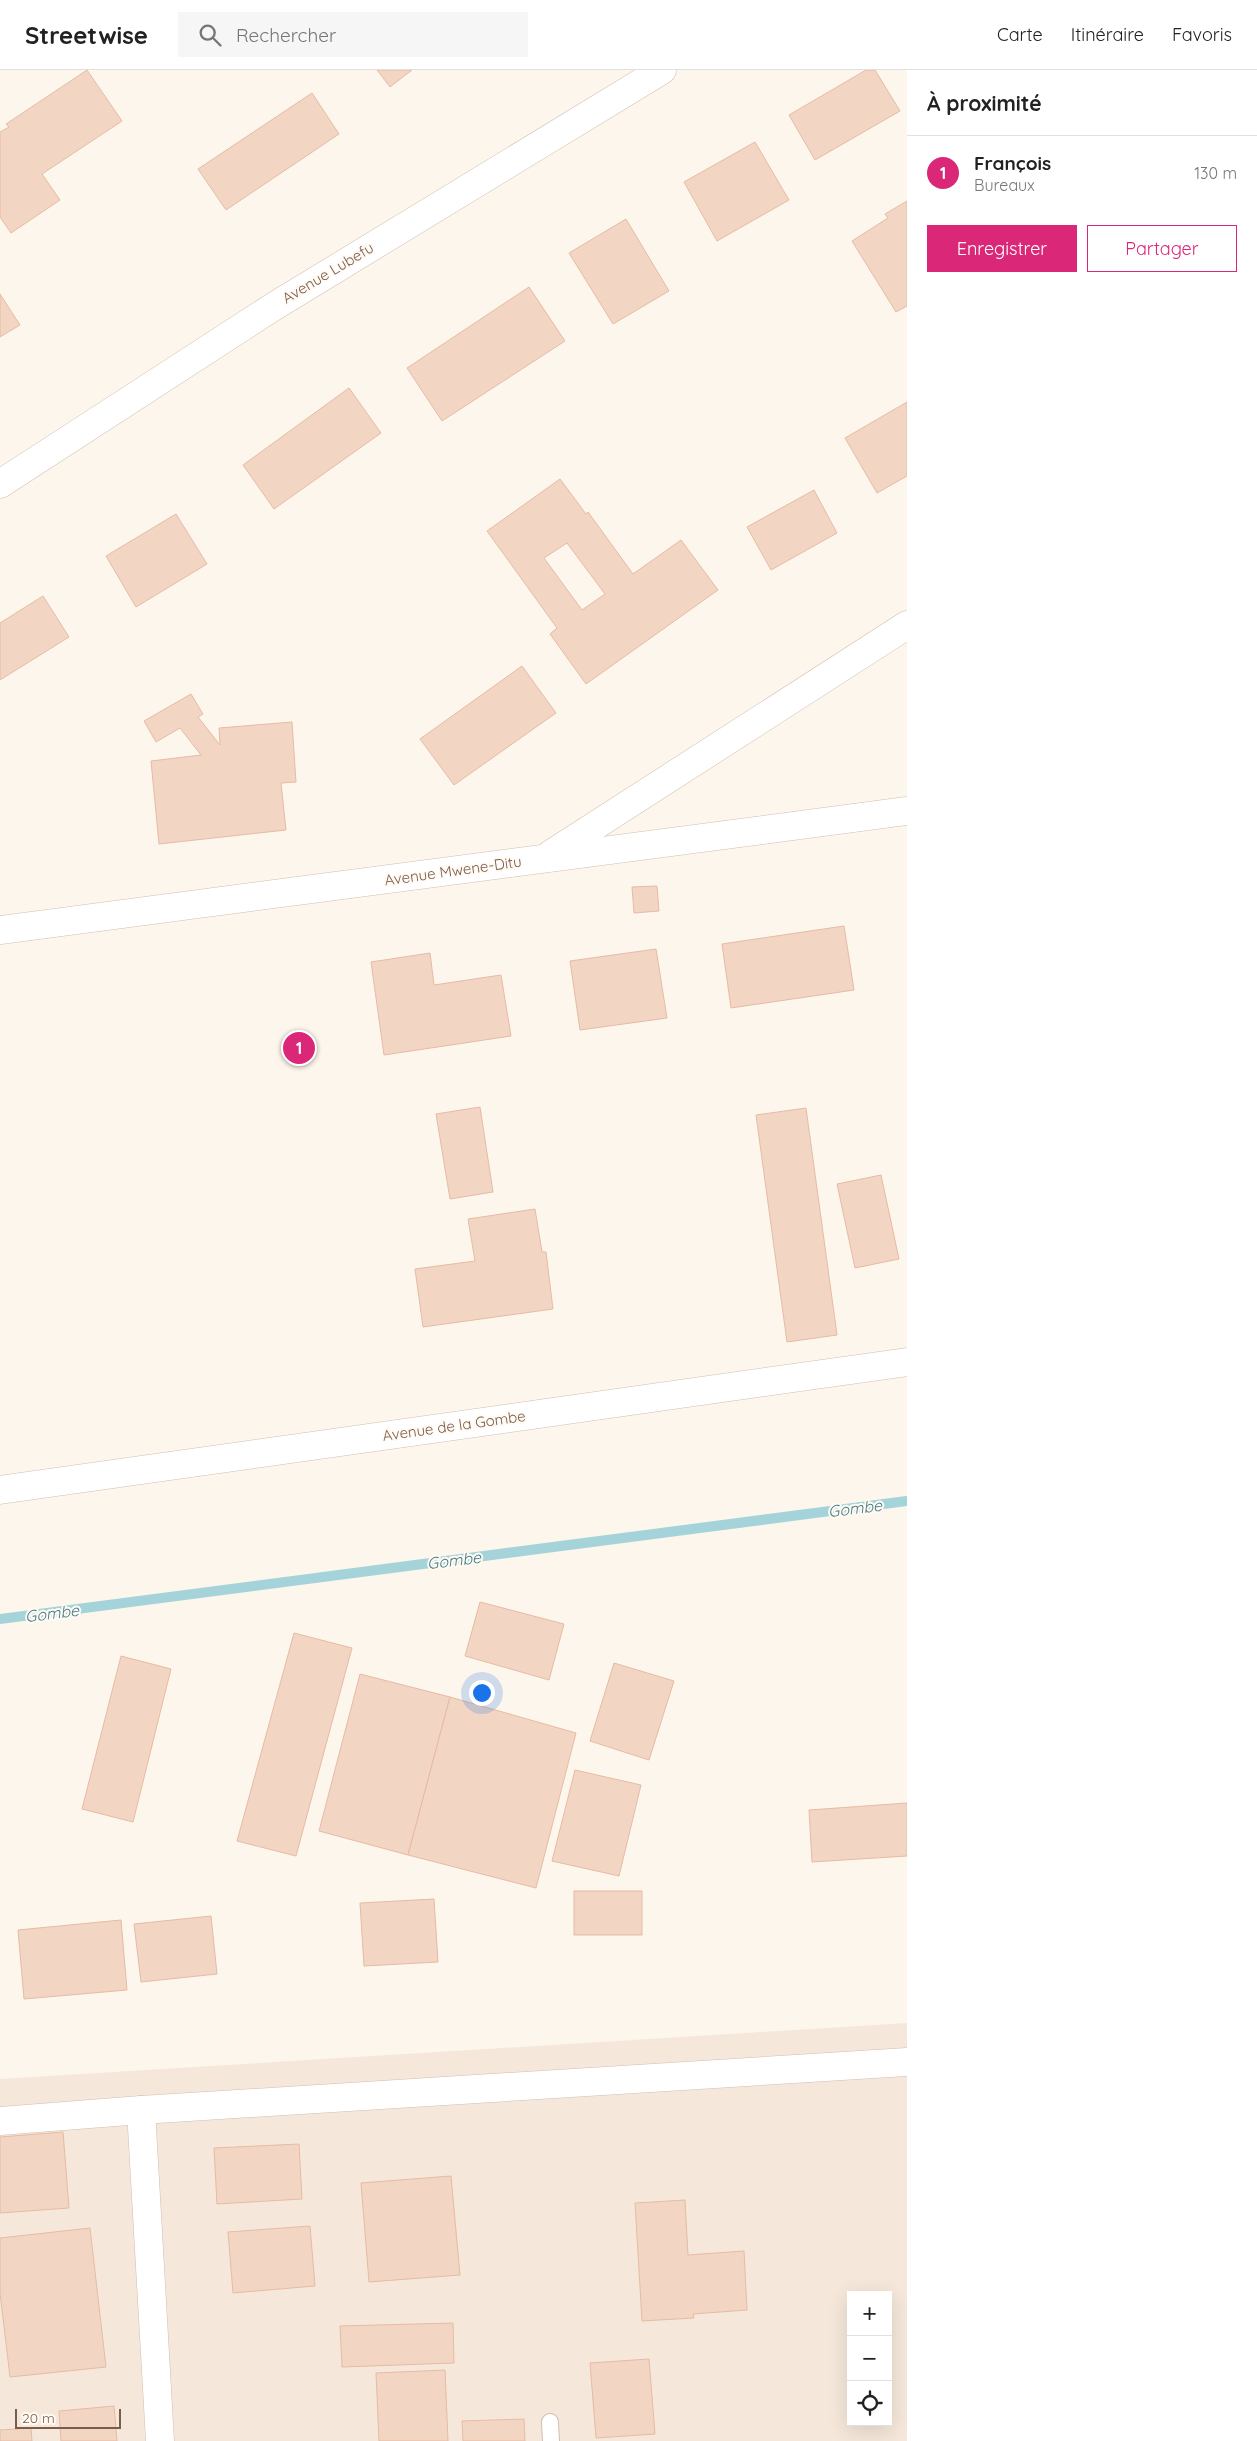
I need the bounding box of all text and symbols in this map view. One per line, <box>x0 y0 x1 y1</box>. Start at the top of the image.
search box <box>178 12 528 57</box>
text: Streetwise <box>25 20 148 50</box>
icon: search <box>196 21 224 49</box>
text: Rechercher <box>236 23 336 47</box>
text: Carte <box>997 23 1043 46</box>
text: Itinéraire <box>1071 23 1144 46</box>
text: Favoris <box>1172 23 1232 46</box>
text: À proximité <box>927 90 1042 116</box>
text: François <box>974 151 1051 175</box>
text: 1 <box>940 163 946 183</box>
text: 130 m <box>1194 163 1237 183</box>
text: Bureaux <box>974 175 1035 195</box>
button: Enregistrer <box>927 225 1077 272</box>
button: Partager <box>1087 225 1237 272</box>
street label: Avenue Lubefu <box>279 238 377 307</box>
street label: Avenue Mwene-Ditu <box>383 851 523 890</box>
pin: 1 <box>283 1029 315 1067</box>
street label: Avenue de la Gombe <box>381 1406 527 1445</box>
water label: Gombe <box>827 1495 884 1521</box>
water label: Gombe <box>426 1547 483 1573</box>
water label: Gombe <box>24 1600 81 1626</box>
your location <box>469 1680 495 1706</box>
map controls <box>847 2291 892 2426</box>
button: + <box>847 2291 892 2336</box>
button: − <box>847 2336 892 2381</box>
button: locate <box>847 2381 892 2426</box>
scale bar <box>15 2406 121 2429</box>
text: 20 m <box>22 2409 55 2427</box>

